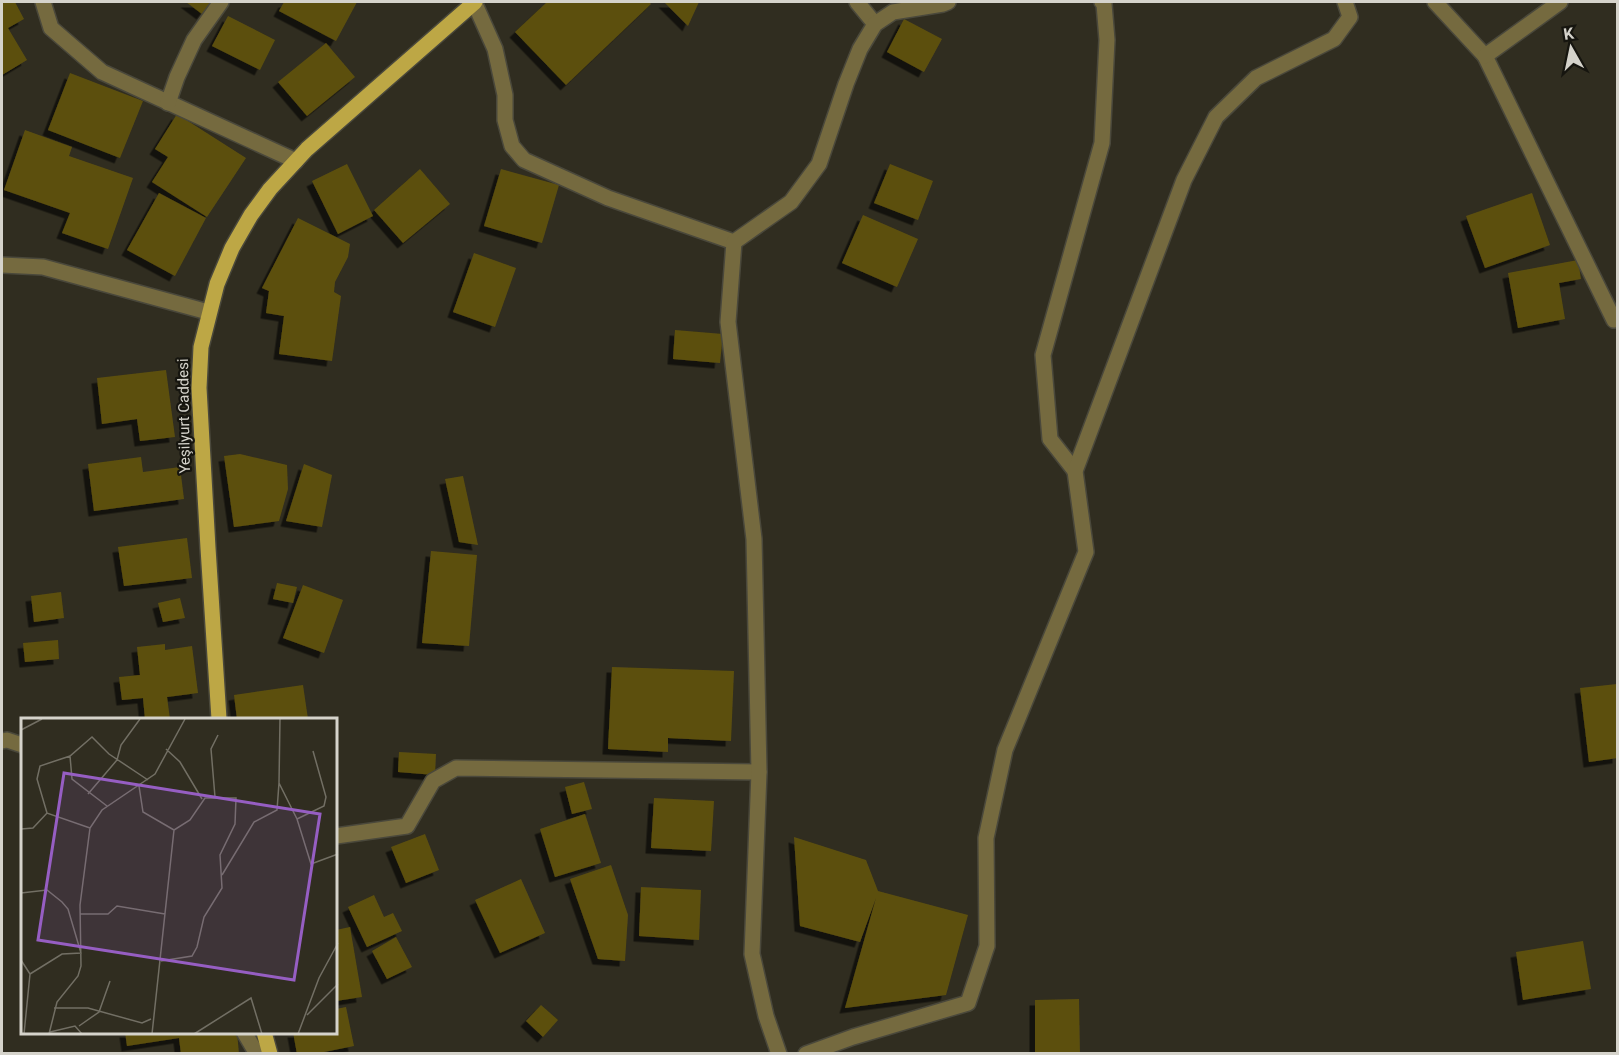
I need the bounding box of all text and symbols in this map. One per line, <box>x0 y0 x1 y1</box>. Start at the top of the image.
north arrow <box>1541 18 1601 78</box>
text: K <box>1562 23 1576 44</box>
street label: Yeşilyurt Caddesi <box>174 358 194 474</box>
inset map <box>21 718 338 1034</box>

